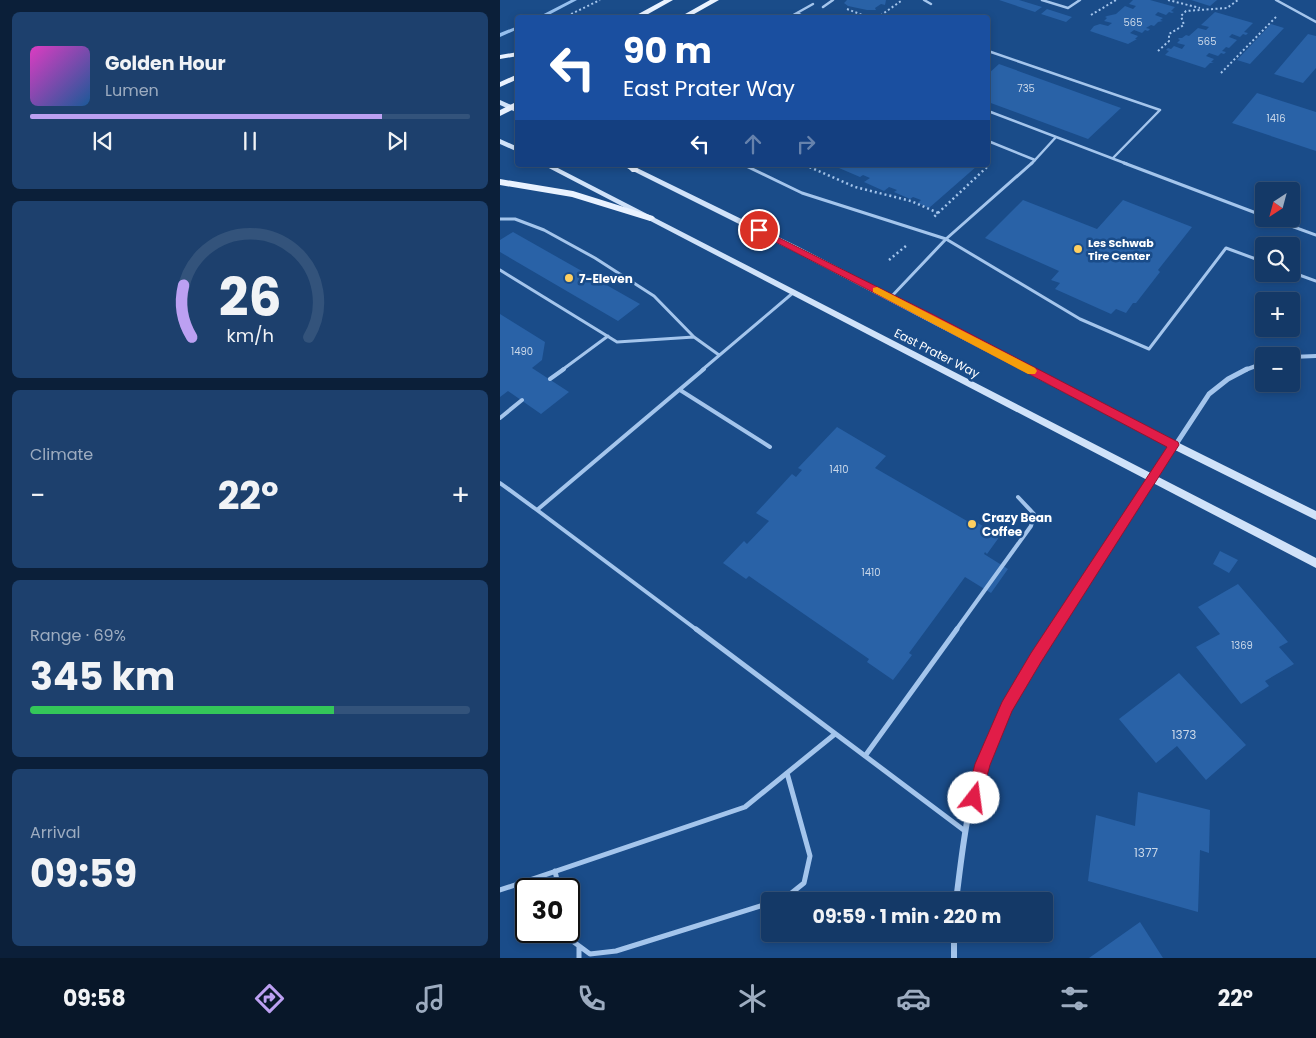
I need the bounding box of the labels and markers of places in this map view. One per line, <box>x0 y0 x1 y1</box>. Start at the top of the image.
pin <box>738 209 780 251</box>
place label: Les Schwab Tire Center <box>1088 235 1154 264</box>
marker: Les Schwab Tire Center <box>1072 243 1084 255</box>
place label: 7-Eleven <box>579 270 633 287</box>
marker: 7-Eleven <box>563 272 575 284</box>
place label: Crazy Bean Coffee <box>982 509 1052 540</box>
marker: Crazy Bean Coffee <box>966 518 978 530</box>

